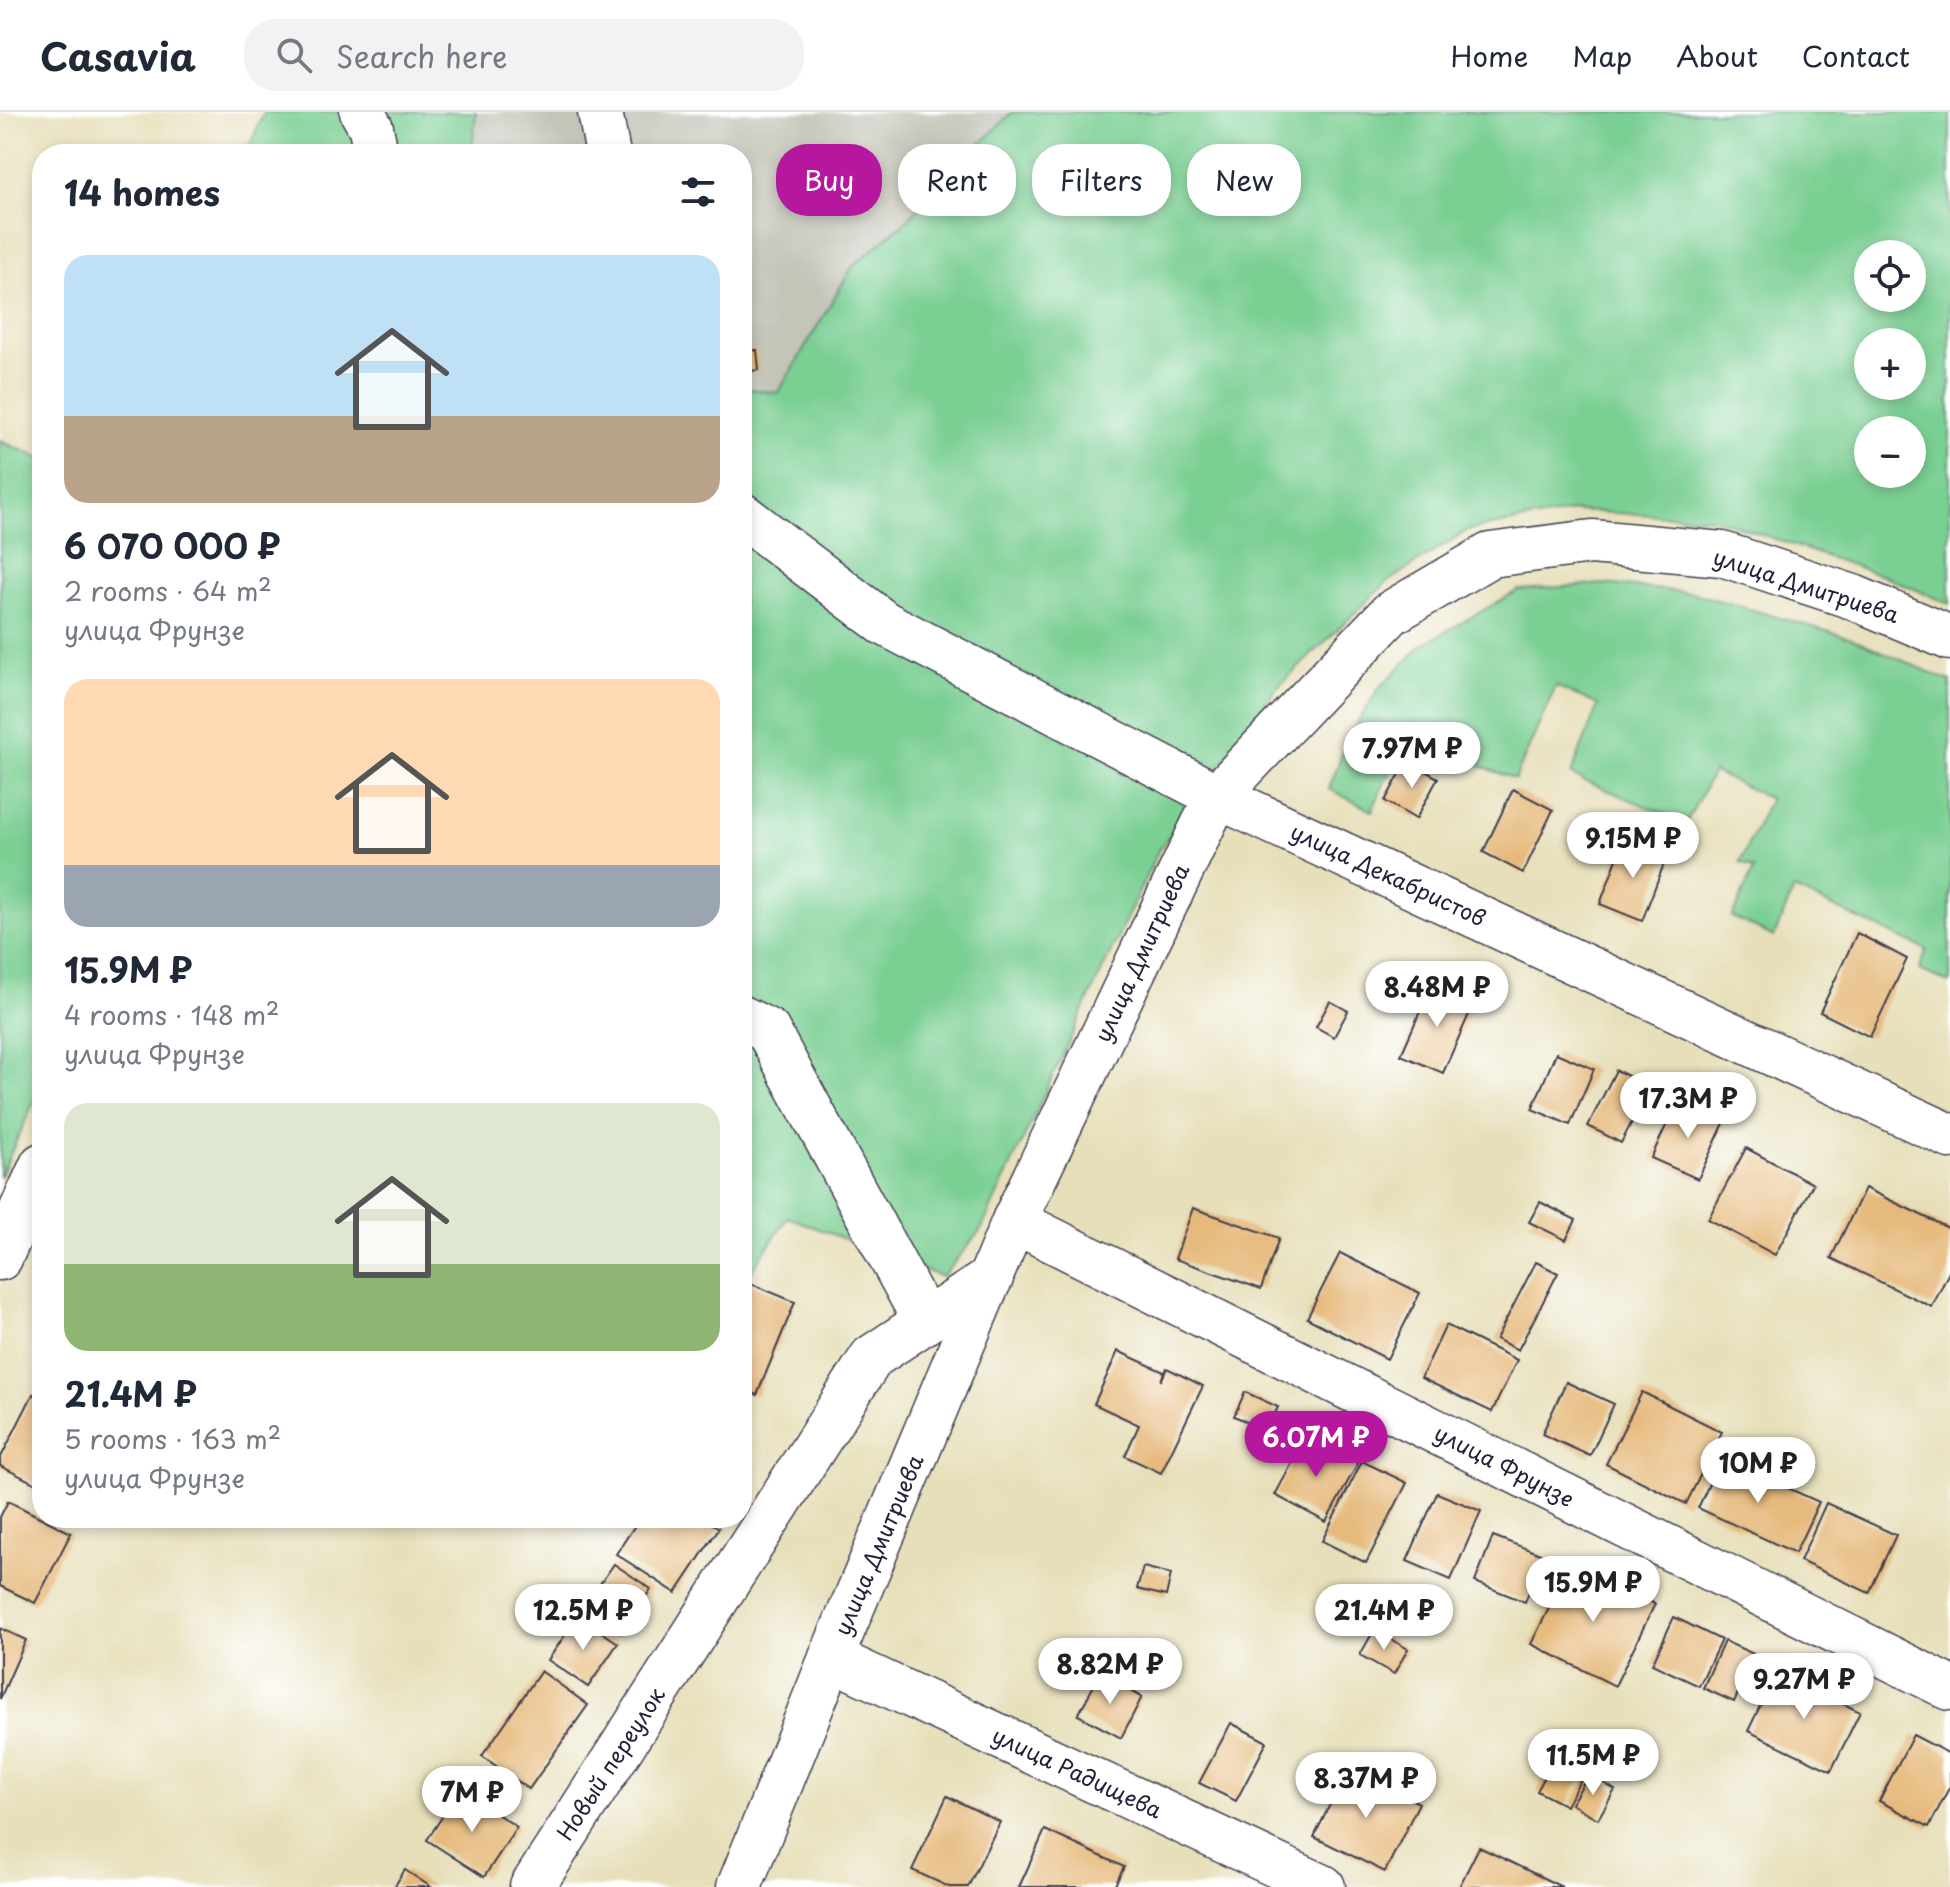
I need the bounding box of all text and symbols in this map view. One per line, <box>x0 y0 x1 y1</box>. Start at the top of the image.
search box <box>244 19 804 91</box>
text: Casavia <box>40 27 196 84</box>
icon: search <box>272 33 316 77</box>
text: Search here <box>336 33 507 78</box>
text: Home <box>1450 34 1528 77</box>
text: Map <box>1572 34 1632 77</box>
text: About <box>1676 34 1758 77</box>
text: Contact <box>1802 34 1910 77</box>
chip: Buy <box>776 144 882 216</box>
chip: Rent <box>898 144 1016 216</box>
chip: Filters <box>1032 144 1171 216</box>
chip: New <box>1187 144 1301 216</box>
text: 14 homes <box>64 166 220 218</box>
icon: filters <box>676 170 720 214</box>
map controls <box>1854 240 1926 488</box>
button: locate <box>1854 240 1926 312</box>
icon: home <box>320 307 464 451</box>
button: + <box>1854 328 1926 400</box>
button: − <box>1854 416 1926 488</box>
text: 6 070 000 ₽ <box>64 519 281 571</box>
street label: улица Дмитриева <box>1709 539 1904 630</box>
text: 2 rooms · 64 m² <box>64 571 272 610</box>
text: улица Фрунзе <box>64 610 244 649</box>
pin: 7.97M ₽ <box>1338 722 1486 790</box>
text: 7.97M ₽ <box>1361 728 1463 767</box>
icon: home <box>320 731 464 875</box>
pin: 9.15M ₽ <box>1559 812 1707 880</box>
street label: улица Декабристов <box>1286 814 1492 933</box>
text: 9.15M ₽ <box>1585 818 1681 857</box>
street label: улица Дмитриева <box>1085 857 1197 1047</box>
text: 15.9M ₽ <box>64 943 193 995</box>
pin: 8.48M ₽ <box>1363 961 1511 1029</box>
text: 8.48M ₽ <box>1383 967 1491 1006</box>
text: 4 rooms · 148 m² <box>64 995 279 1034</box>
text: улица Фрунзе <box>64 1034 244 1073</box>
pin: 17.3M ₽ <box>1614 1072 1762 1140</box>
text: 17.3M ₽ <box>1638 1078 1738 1117</box>
icon: home <box>320 1155 464 1299</box>
text: 21.4M ₽ <box>64 1367 197 1419</box>
pin: 6.07M ₽ <box>1242 1411 1390 1479</box>
street label: улица Фрунзе <box>1429 1415 1580 1514</box>
text: 6.07M ₽ <box>1263 1417 1369 1456</box>
text: 5 rooms · 163 m² <box>64 1419 281 1458</box>
pin: 10M ₽ <box>1702 1437 1814 1505</box>
text: 10M ₽ <box>1718 1443 1798 1482</box>
street label: улица Дмитриева <box>825 1449 931 1640</box>
text: улица Фрунзе <box>64 1458 244 1497</box>
pin: 15.9M ₽ <box>1519 1556 1667 1624</box>
text: 15.9M ₽ <box>1544 1562 1642 1601</box>
pin: 12.5M ₽ <box>509 1584 657 1652</box>
pin: 21.4M ₽ <box>1310 1584 1458 1652</box>
text: 12.5M ₽ <box>533 1590 633 1629</box>
text: 21.4M ₽ <box>1333 1590 1435 1629</box>
pin: 8.82M ₽ <box>1036 1638 1184 1706</box>
text: 8.82M ₽ <box>1056 1644 1164 1683</box>
pin: 9.27M ₽ <box>1730 1653 1878 1721</box>
text: 9.27M ₽ <box>1753 1659 1855 1698</box>
street label: Новый переулок <box>548 1679 672 1846</box>
street label: улица Радищева <box>987 1718 1168 1826</box>
pin: 11.5M ₽ <box>1519 1729 1667 1797</box>
text: 11.5M ₽ <box>1546 1735 1640 1774</box>
pin: 8.37M ₽ <box>1292 1752 1440 1820</box>
text: 8.37M ₽ <box>1313 1758 1419 1797</box>
pin: 7M ₽ <box>425 1766 519 1834</box>
text: 7M ₽ <box>440 1772 504 1811</box>

